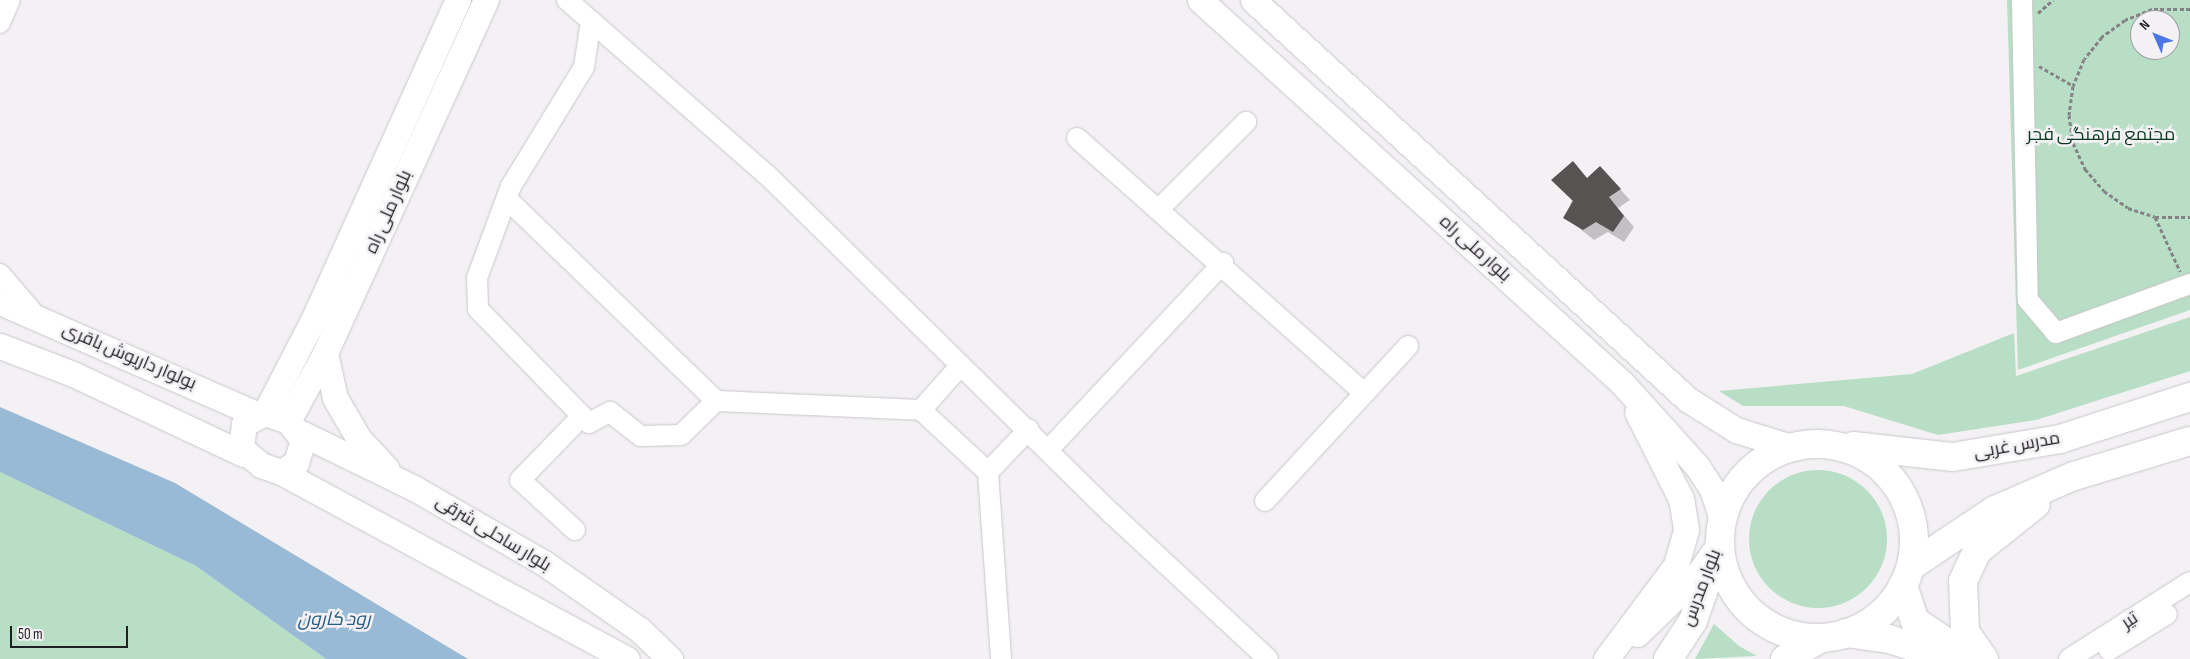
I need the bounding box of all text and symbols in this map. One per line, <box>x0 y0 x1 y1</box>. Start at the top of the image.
north arrow <box>2130 10 2180 60</box>
text: N <box>2136 16 2153 34</box>
park label: مجتمع فرهنگی فجر <box>2027 124 2175 146</box>
street label: بلوار ملی راه <box>361 167 417 257</box>
street label: بلوار ملی راه <box>1435 211 1515 287</box>
street label: بولوار داریوش باقری <box>59 319 199 395</box>
street label: مدرس غربی <box>1972 428 2062 464</box>
street label: بلوار ساحلی شرقی <box>431 491 555 577</box>
street label: بلوار مدرس <box>1677 546 1727 630</box>
street label: تیر <box>2118 608 2142 634</box>
water label: رود کارون <box>297 609 371 631</box>
scale bar <box>12 616 130 648</box>
text: 50 m <box>18 625 43 644</box>

